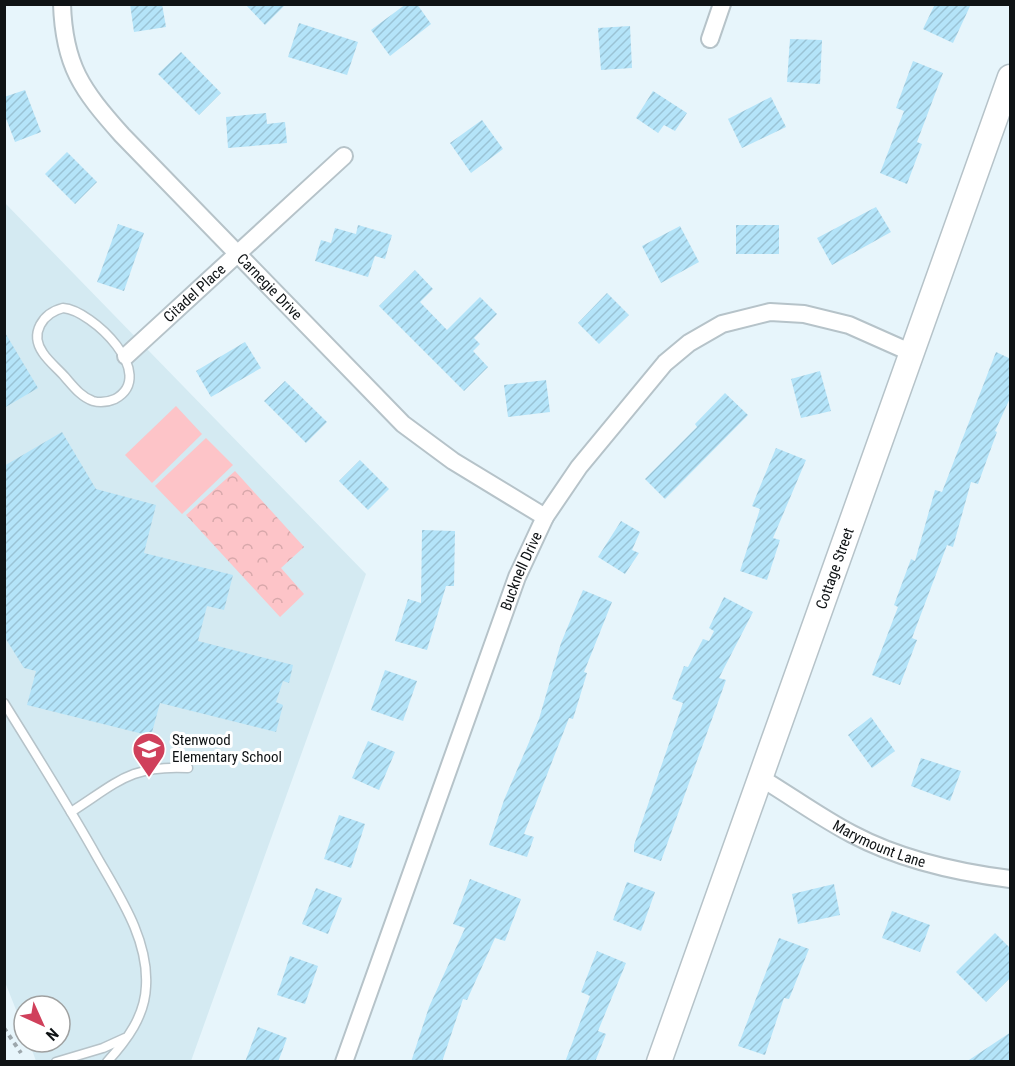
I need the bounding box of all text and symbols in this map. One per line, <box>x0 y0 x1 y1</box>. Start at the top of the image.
street label: Carnegie Drive <box>233 250 306 324</box>
street label: Citadel Place <box>160 260 229 326</box>
street label: Cottage Street <box>812 525 858 612</box>
street label: Bucknell Drive <box>497 529 546 613</box>
school or university icon: Stenwood Elementary School <box>131 731 167 778</box>
place label: Stenwood Elementary School <box>172 731 282 766</box>
street label: Marymount Lane <box>830 816 928 871</box>
north arrow <box>12 994 72 1054</box>
text: N <box>42 1024 62 1044</box>

